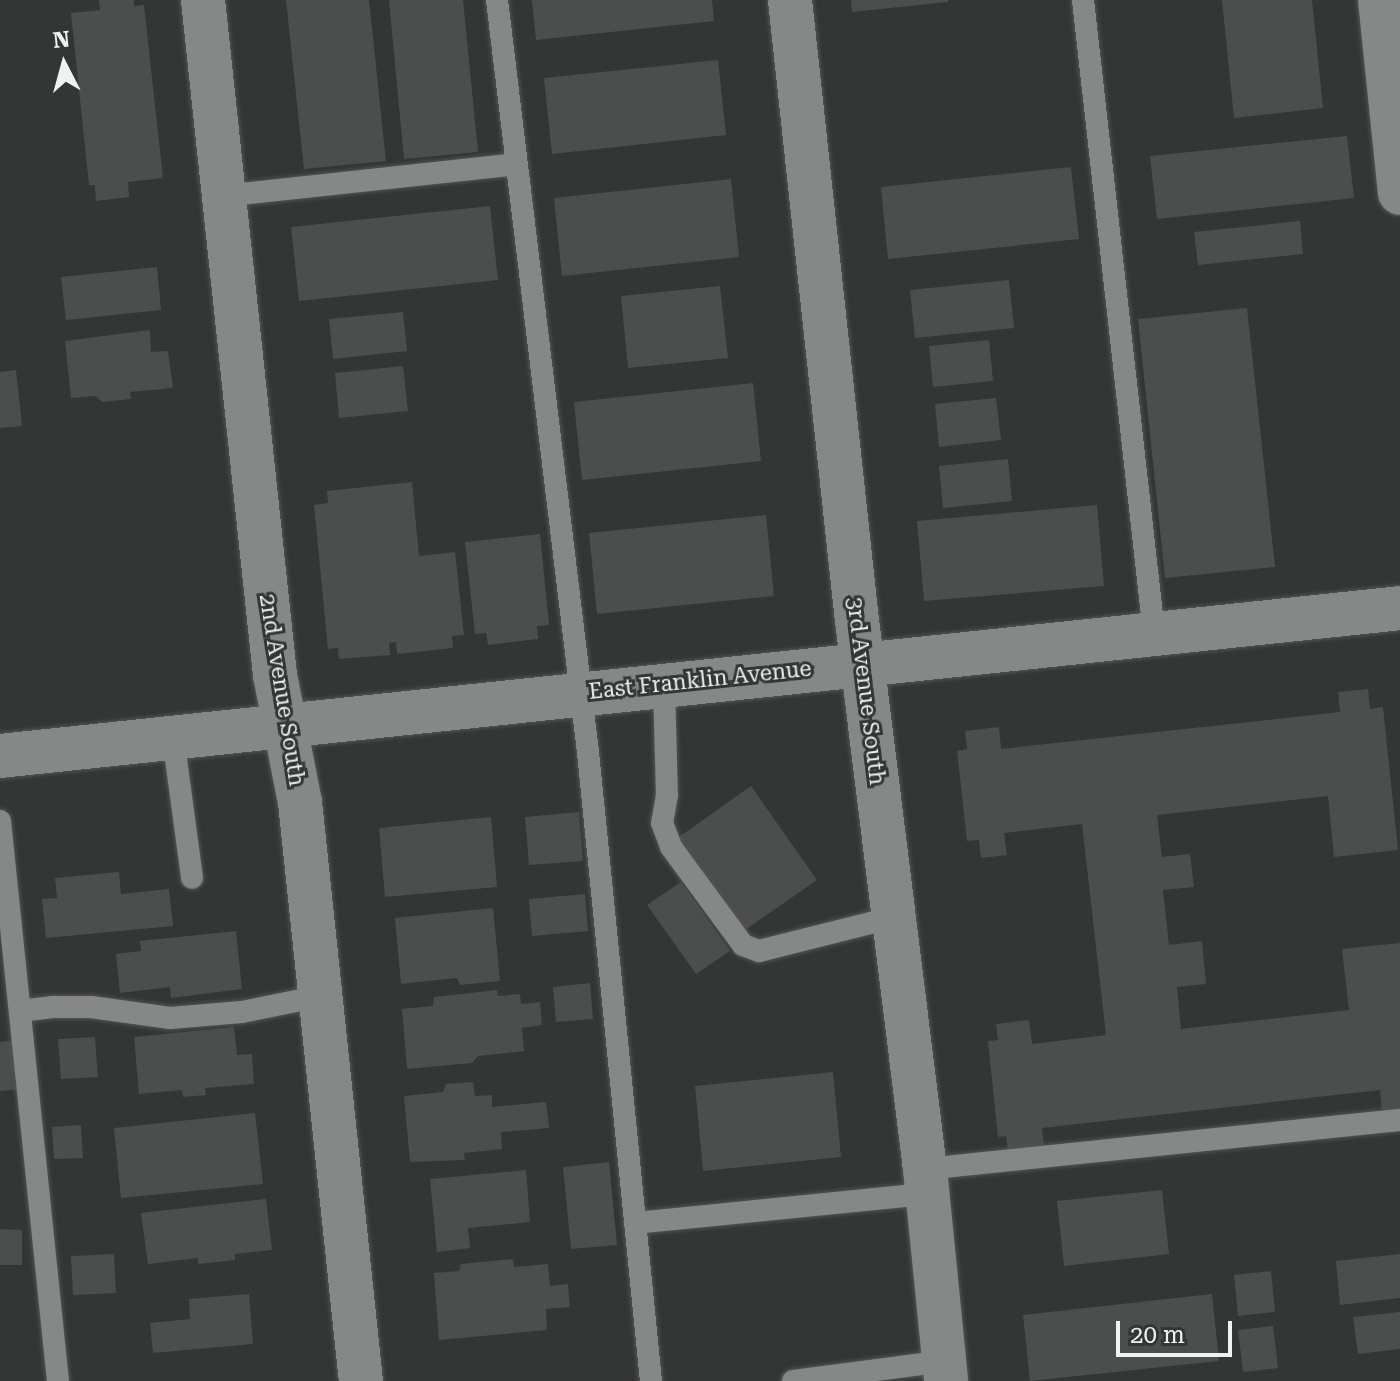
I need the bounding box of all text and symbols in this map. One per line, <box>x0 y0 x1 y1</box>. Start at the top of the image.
north arrow <box>24 24 104 104</box>
text: N <box>52 26 71 53</box>
street label: 2nd Avenue South <box>254 592 310 788</box>
street label: 3rd Avenue South <box>841 596 891 786</box>
street label: East Franklin Avenue <box>587 655 813 705</box>
scale bar <box>1120 1305 1236 1355</box>
text: 20 m <box>1130 1321 1185 1349</box>

